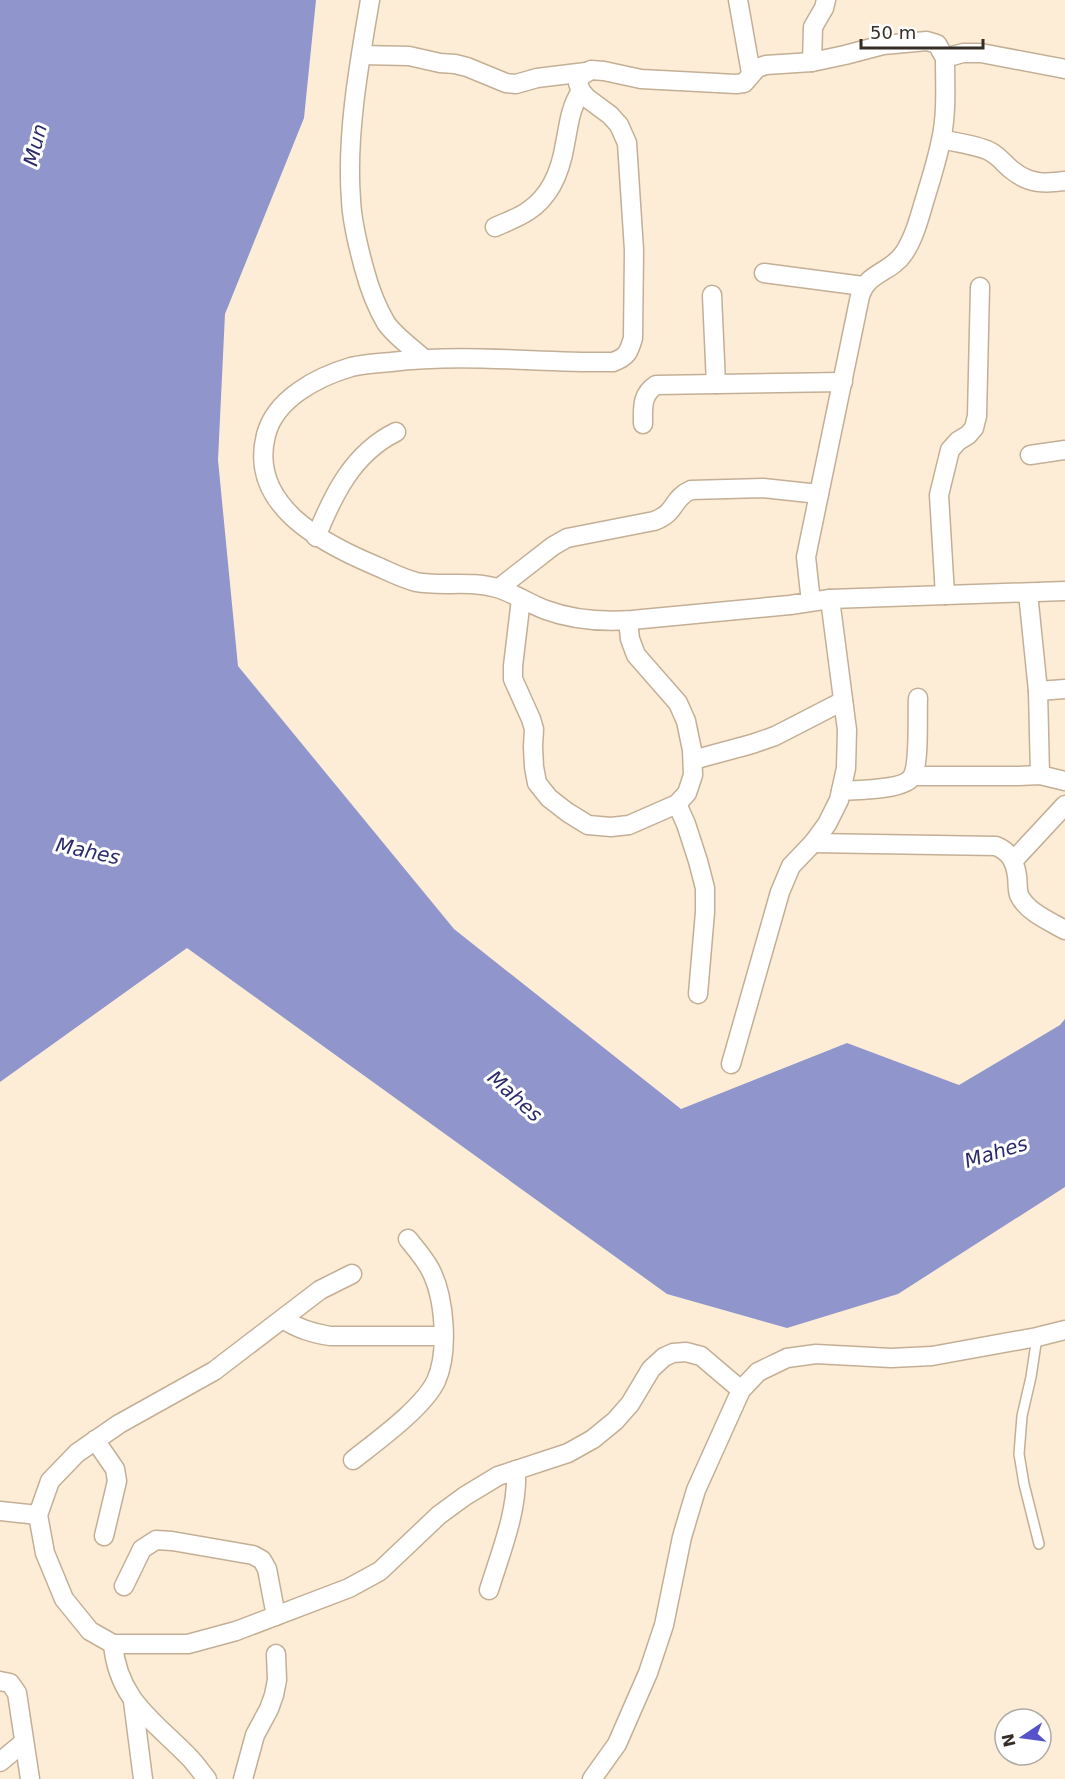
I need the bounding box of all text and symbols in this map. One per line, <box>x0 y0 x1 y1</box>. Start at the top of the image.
scale bar <box>861 12 982 50</box>
text: 50 m <box>870 22 916 43</box>
water label: Mun <box>18 121 52 169</box>
water label: Mahes <box>54 833 122 869</box>
water label: Mahes <box>483 1065 547 1127</box>
water label: Mahes <box>961 1131 1031 1173</box>
north arrow <box>993 1707 1053 1767</box>
text: N <box>998 1732 1020 1749</box>

